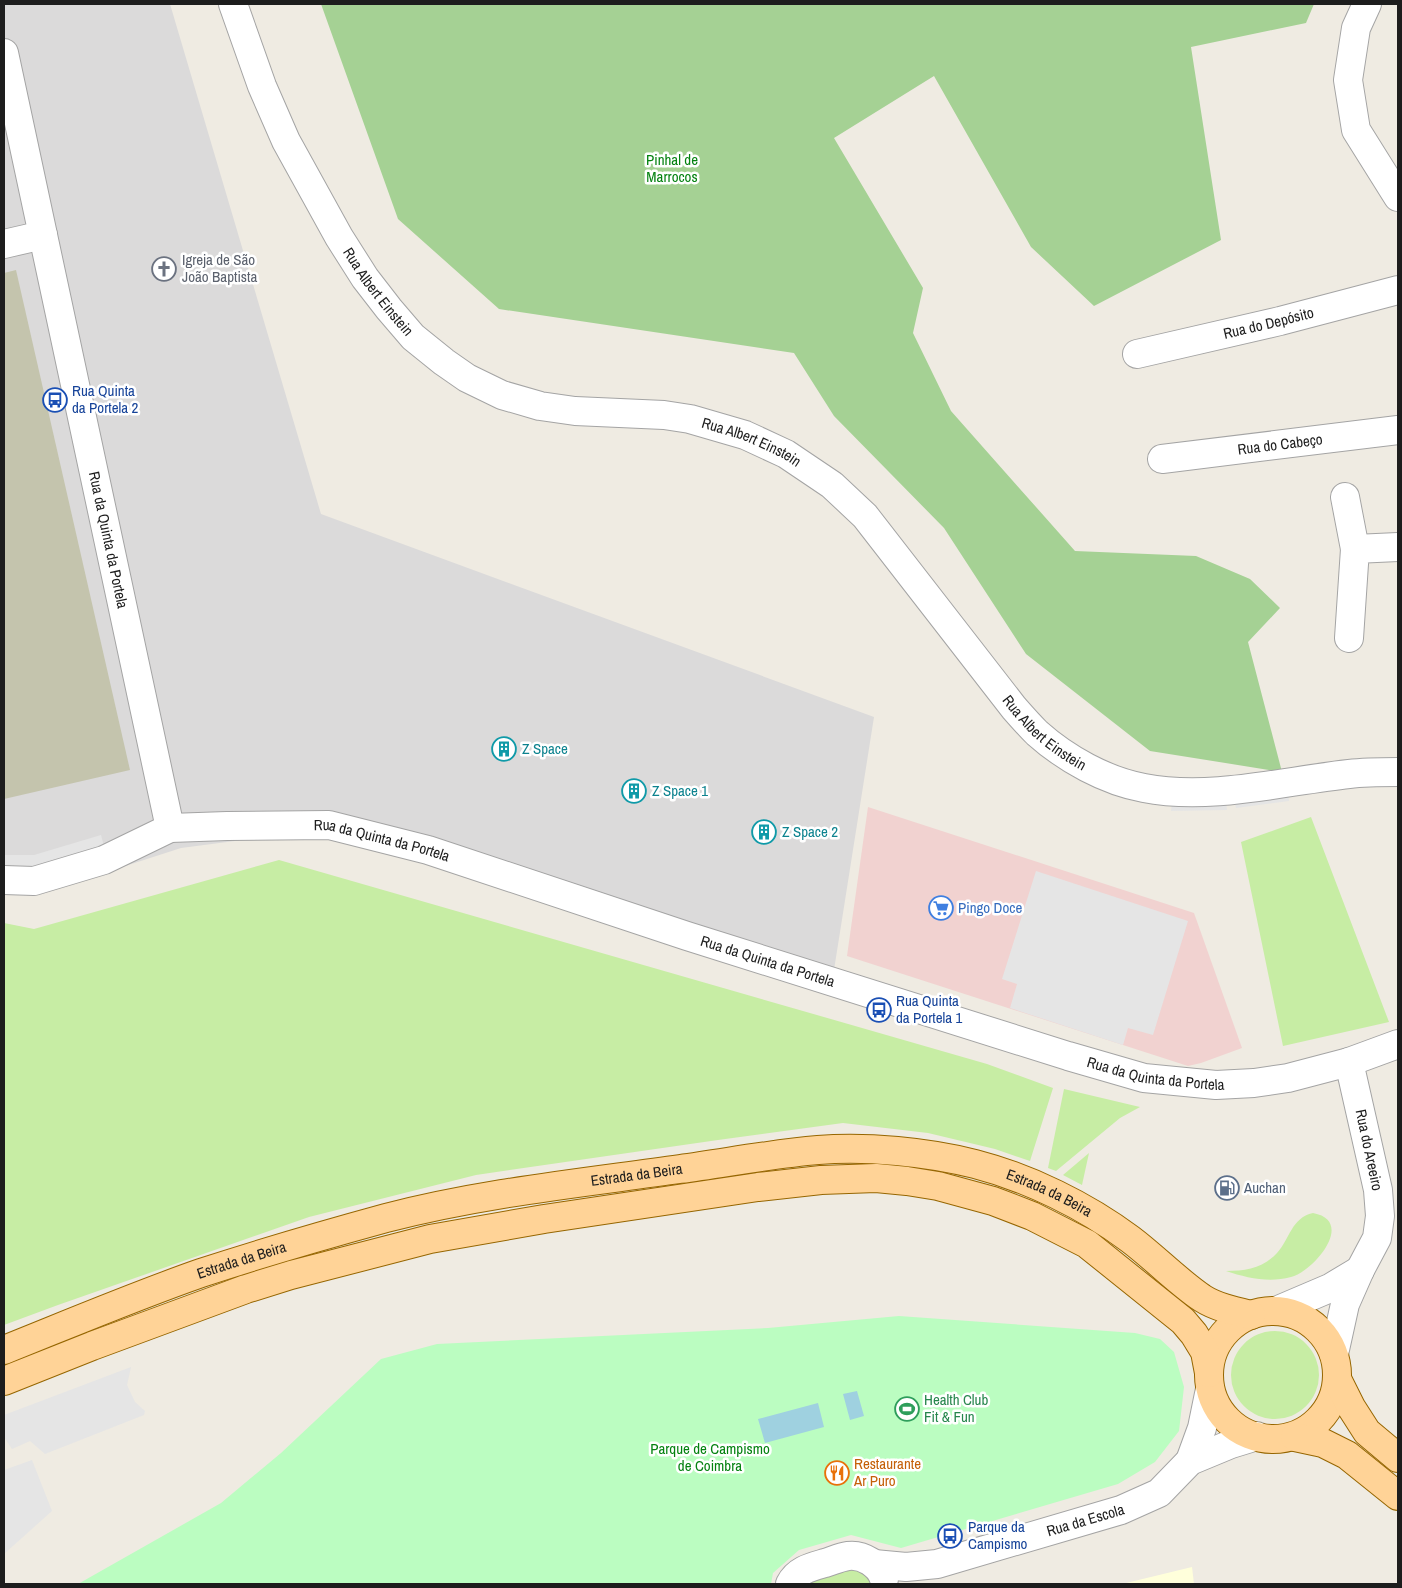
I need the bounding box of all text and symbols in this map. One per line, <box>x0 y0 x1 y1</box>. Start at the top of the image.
park label: Pinhal de Marrocos <box>646 149 698 187</box>
street label: Rua Albert Einstein <box>338 243 419 340</box>
place label: Igreja de São João Baptista <box>182 249 257 287</box>
church icon: Igreja de São João Baptista <box>151 256 177 282</box>
street label: Rua do Depósito <box>1221 302 1316 344</box>
place label: Rua Quinta da Portela 2 <box>72 380 138 418</box>
bus stop icon: Rua Quinta da Portela 2 <box>42 387 68 413</box>
street label: Rua Albert Einstein <box>699 412 806 471</box>
street label: Rua do Cabeço <box>1236 428 1324 460</box>
street label: Rua da Quinta da Portela <box>84 469 134 610</box>
street label: Rua Albert Einstein <box>998 690 1090 775</box>
building icon: Z Space <box>491 736 517 762</box>
place label: Z Space <box>522 738 568 759</box>
building icon: Z Space 1 <box>621 778 647 804</box>
place label: Z Space 1 <box>652 780 708 801</box>
street label: Rua da Quinta da Portela <box>314 814 453 867</box>
building icon: Z Space 2 <box>751 819 777 845</box>
place label: Z Space 2 <box>782 821 838 842</box>
supermarket icon: Pingo Doce <box>928 895 954 921</box>
place label: Pingo Doce <box>958 897 1022 918</box>
street label: Rua da Quinta da Portela <box>698 930 838 992</box>
place label: Rua Quinta da Portela 1 <box>896 990 962 1028</box>
bus stop icon: Rua Quinta da Portela 1 <box>866 997 892 1023</box>
street label: Rua da Quinta da Portela <box>1085 1051 1225 1095</box>
street label: Rua do Areeiro <box>1351 1107 1388 1193</box>
street label: Estrada da Beira <box>589 1158 684 1191</box>
street label: Estrada da Beira <box>1004 1163 1096 1222</box>
fuel station icon: Auchan <box>1214 1175 1240 1201</box>
place label: Auchan <box>1243 1177 1286 1198</box>
street label: Estrada da Beira <box>194 1236 289 1284</box>
place label: Health Club Fit & Fun <box>924 1389 988 1427</box>
sports icon: Health Club Fit & Fun <box>894 1396 920 1422</box>
park label: Parque de Campismo de Coimbra <box>650 1438 770 1476</box>
place label: Restaurante Ar Puro <box>853 1453 921 1491</box>
restaurant icon: Restaurante Ar Puro <box>824 1460 850 1486</box>
street label: Rua da Escola <box>1044 1499 1127 1541</box>
place label: Parque da Campismo <box>968 1516 1028 1554</box>
bus stop icon: Parque da Campismo <box>937 1523 963 1549</box>

